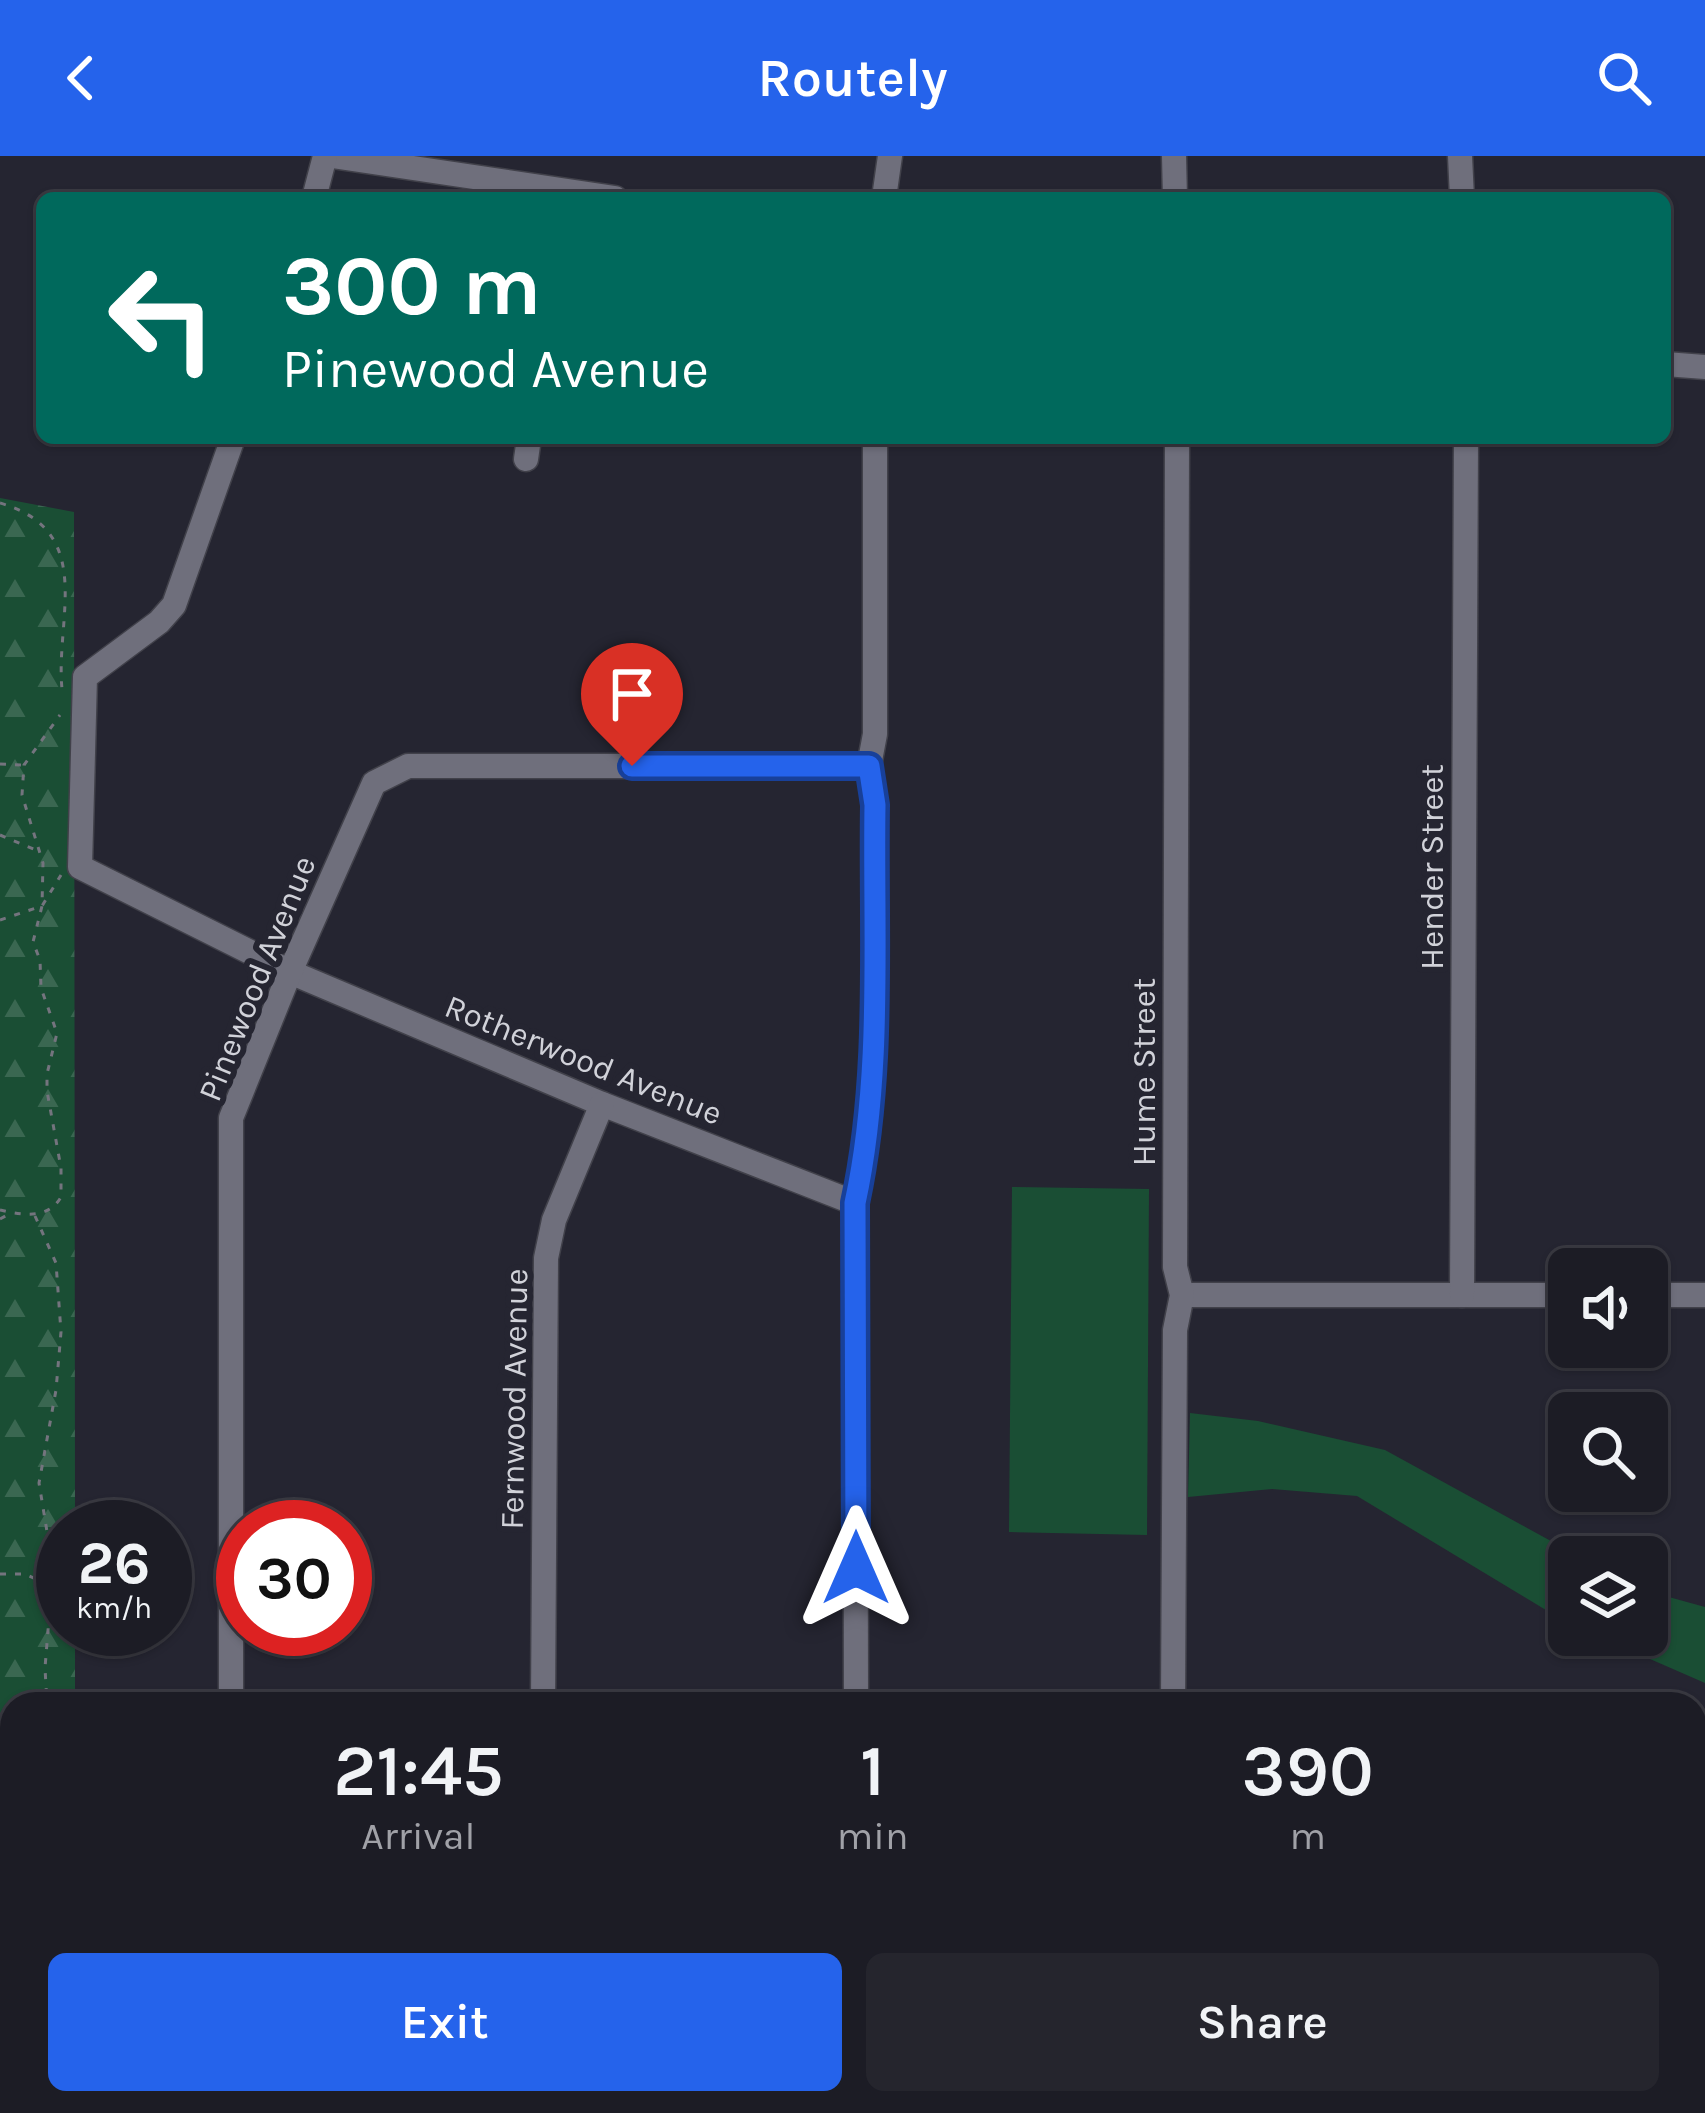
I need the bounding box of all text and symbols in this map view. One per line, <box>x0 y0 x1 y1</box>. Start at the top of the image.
icon: back <box>48 45 114 111</box>
icon: search <box>1591 45 1657 111</box>
text: Routely <box>757 46 948 110</box>
text: 300 m <box>282 237 541 335</box>
icon: left <box>84 240 240 396</box>
text: Pinewood Avenue <box>282 337 709 401</box>
pin <box>581 643 683 766</box>
icon: arrive <box>599 661 665 727</box>
street label: Hender Street <box>1413 764 1451 970</box>
street label: Pinewood Avenue <box>190 850 323 1106</box>
street label: Hume Street <box>1125 978 1163 1166</box>
street label: Rotherwood Avenue <box>440 987 728 1133</box>
map controls <box>1548 1248 1668 1656</box>
button: sound <box>1548 1248 1668 1368</box>
street label: Fernwood Avenue <box>493 1268 535 1530</box>
button: search <box>1548 1392 1668 1512</box>
speed limit sign: 30 <box>216 1500 372 1656</box>
position arrow <box>793 1505 919 1631</box>
text: 26 <box>78 1528 150 1598</box>
button: layers <box>1548 1536 1668 1656</box>
text: km/h <box>76 1590 152 1626</box>
text: 21:45 <box>333 1729 504 1813</box>
text: 1 <box>860 1729 885 1813</box>
text: 390 <box>1242 1729 1374 1813</box>
text: Arrival <box>361 1813 476 1859</box>
text: min <box>837 1813 908 1859</box>
text: m <box>1289 1813 1326 1859</box>
button: Exit <box>48 1953 842 2091</box>
button: Share <box>866 1953 1659 2091</box>

